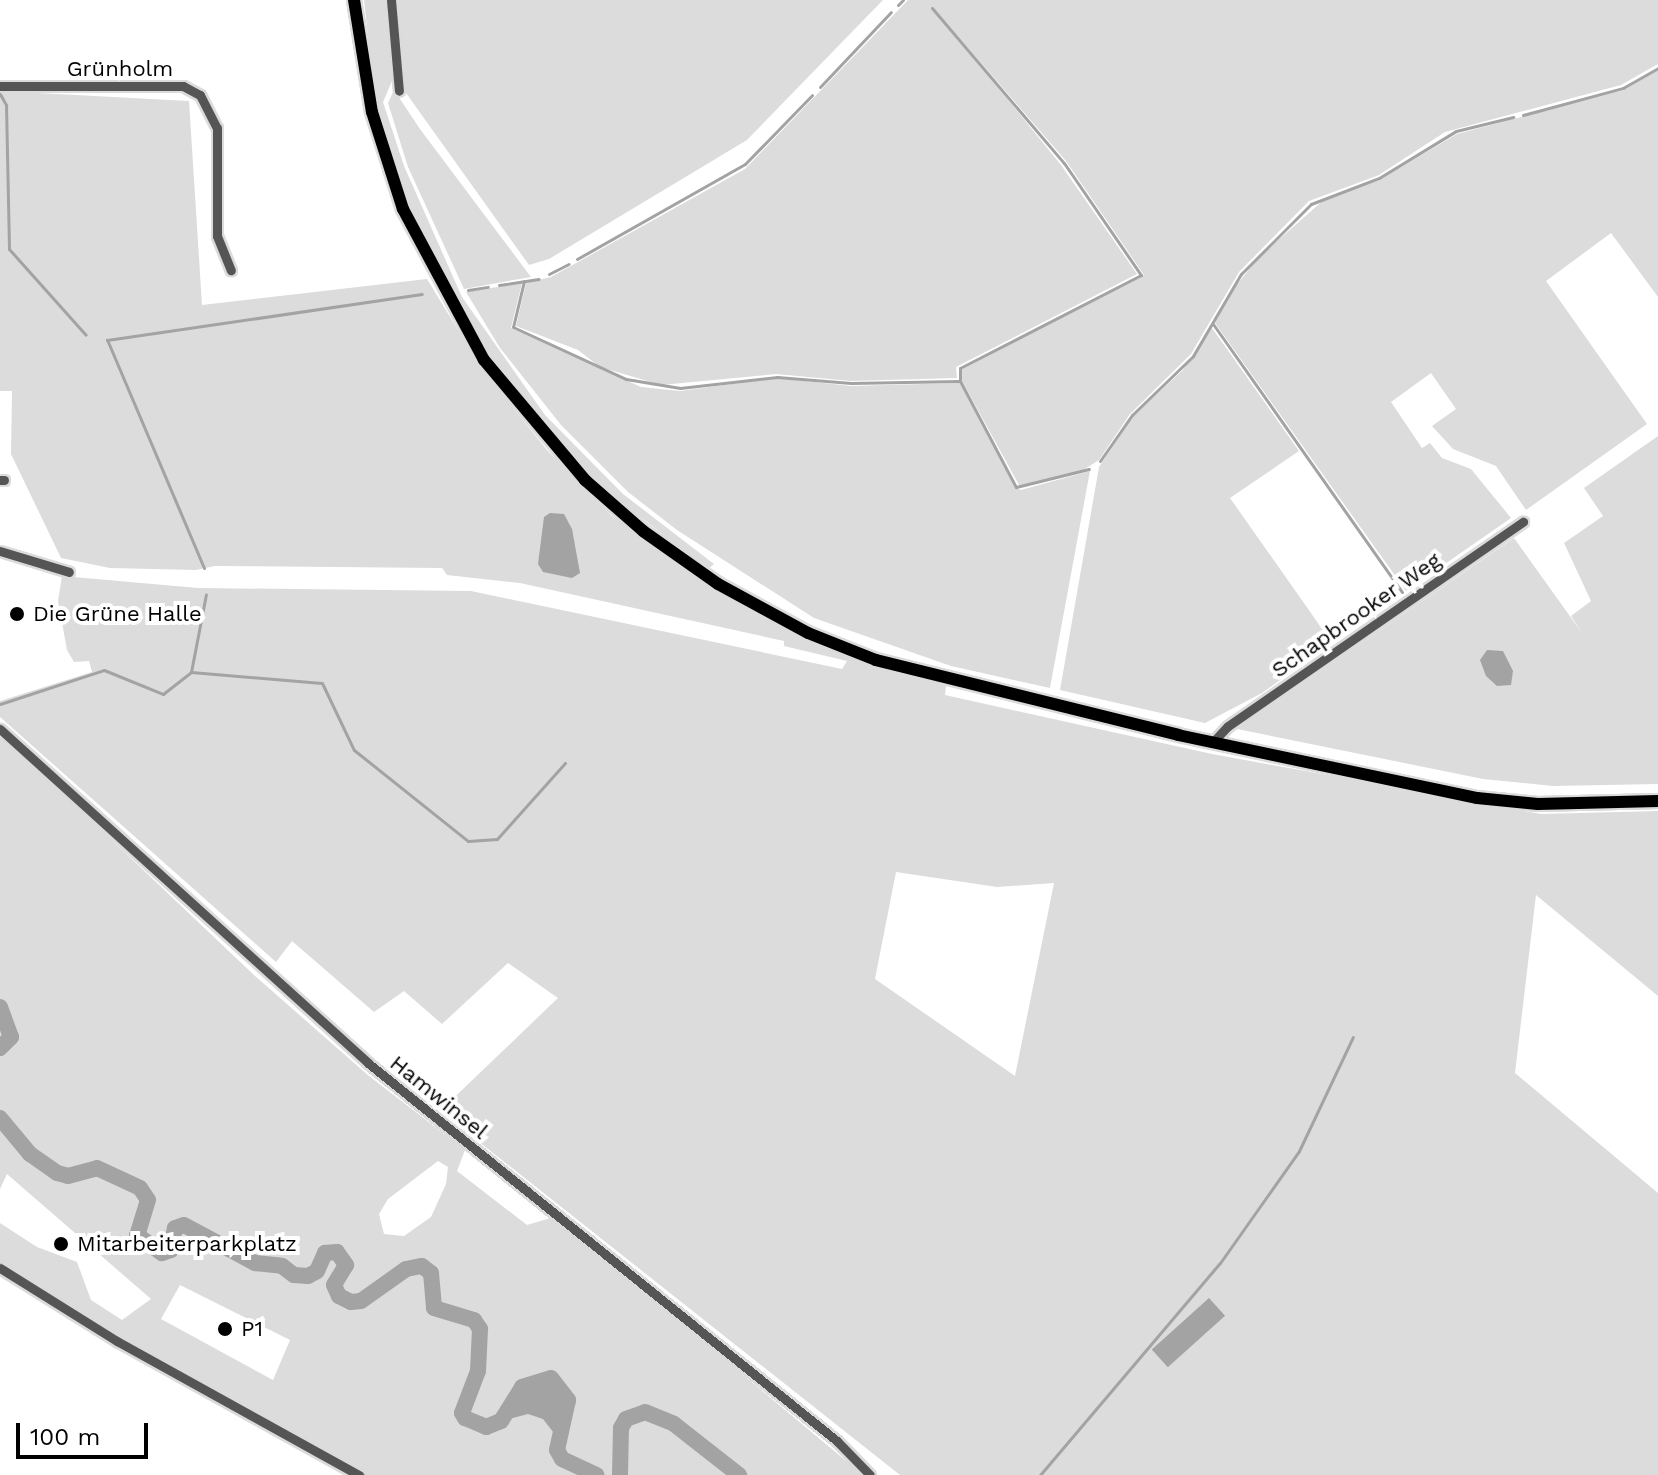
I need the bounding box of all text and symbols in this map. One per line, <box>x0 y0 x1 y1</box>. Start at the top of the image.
street label: Grünholm <box>67 56 173 82</box>
street label: Schapbrooker Weg <box>1266 547 1446 683</box>
place label: Die Grüne Halle <box>33 601 202 627</box>
marker: Die Grüne Halle <box>8 605 26 623</box>
street label: Hamwinsel <box>385 1050 493 1144</box>
place label: Mitarbeiterparkplatz <box>77 1231 297 1257</box>
marker: Mitarbeiterparkplatz <box>52 1235 70 1253</box>
place label: P1 <box>241 1316 263 1342</box>
marker: P1 <box>216 1320 234 1338</box>
scale bar <box>20 1407 152 1457</box>
text: 100 m <box>30 1423 100 1451</box>

